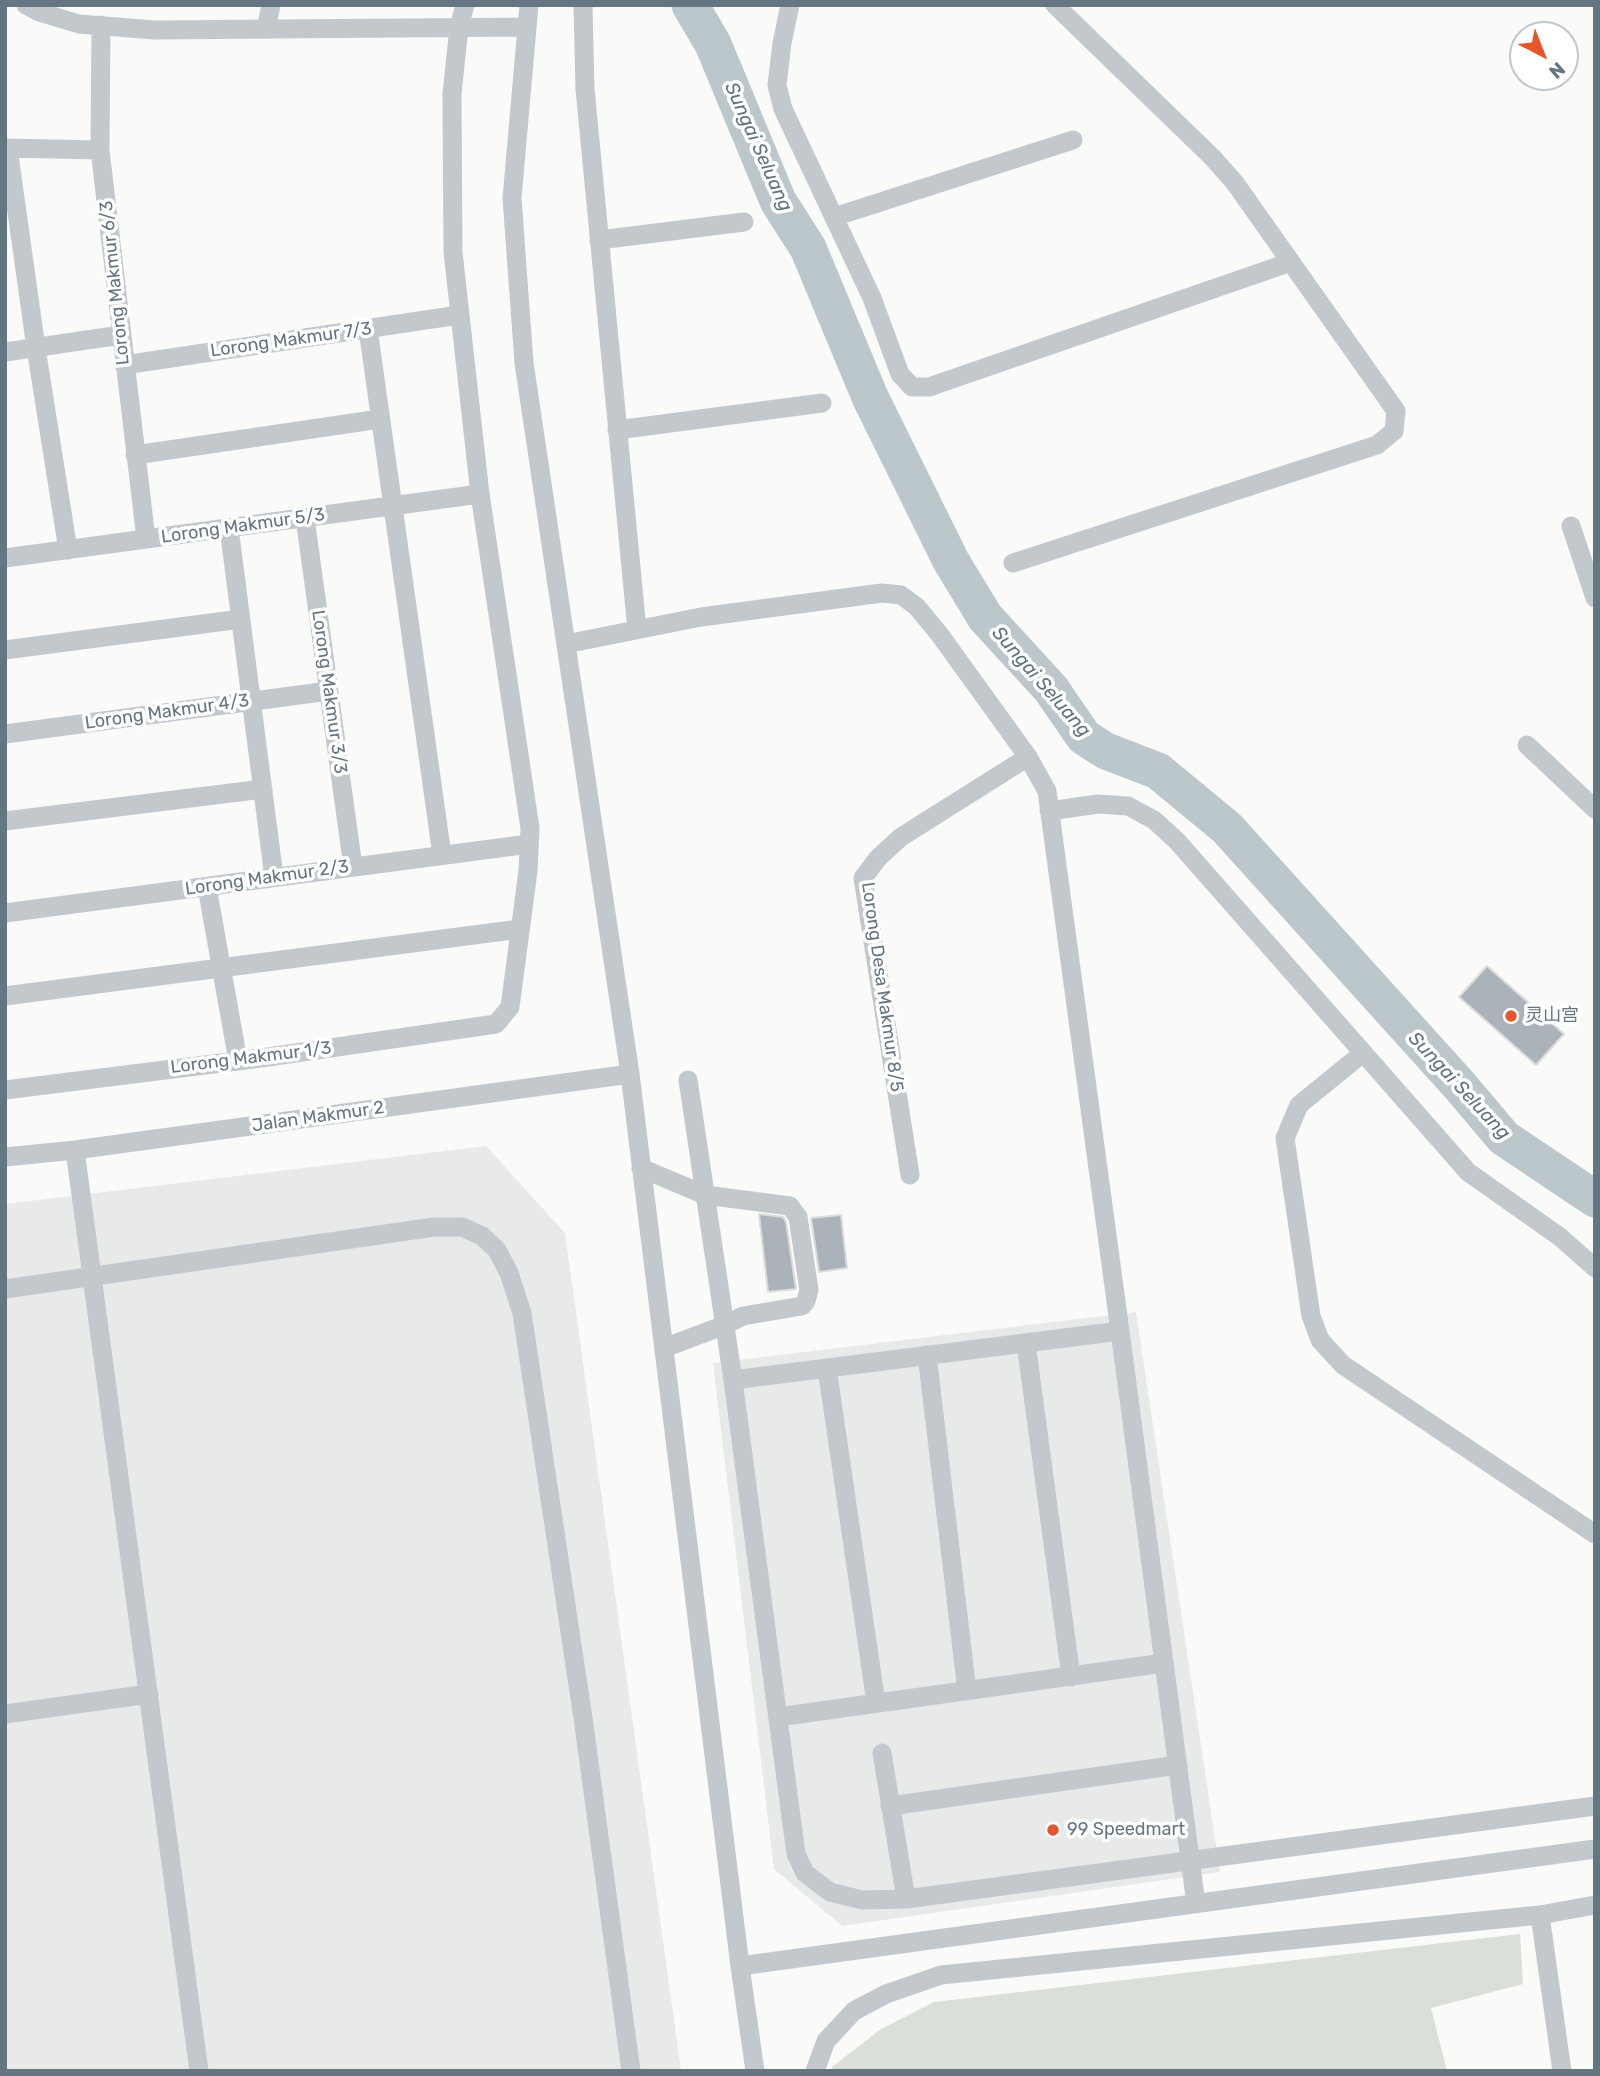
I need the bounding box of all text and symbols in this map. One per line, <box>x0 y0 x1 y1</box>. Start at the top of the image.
north arrow <box>1509 21 1579 91</box>
text: N <box>1544 57 1570 84</box>
water label: Sungai Seluang <box>719 79 797 215</box>
street label: Lorong Makmur 6/3 <box>96 200 134 366</box>
street label: Lorong Makmur 7/3 <box>209 318 373 362</box>
street label: Lorong Makmur 5/3 <box>160 504 326 548</box>
street label: Lorong Makmur 3/3 <box>307 609 351 775</box>
water label: Sungai Seluang <box>987 622 1095 742</box>
street label: Lorong Makmur 4/3 <box>84 690 250 734</box>
street label: Lorong Makmur 2/3 <box>184 856 350 900</box>
street label: Lorong Desa Makmur 8/5 <box>857 881 907 1093</box>
place label: 灵山宫 <box>1525 1005 1579 1027</box>
marker: 灵山宫 <box>1503 1008 1519 1024</box>
water label: Sungai Seluang <box>1403 1027 1515 1145</box>
street label: Lorong Makmur 1/3 <box>169 1037 333 1079</box>
street label: Jalan Makmur 2 <box>251 1097 385 1137</box>
place label: 99 Speedmart <box>1067 1819 1185 1841</box>
marker: 99 Speedmart <box>1045 1822 1061 1838</box>

